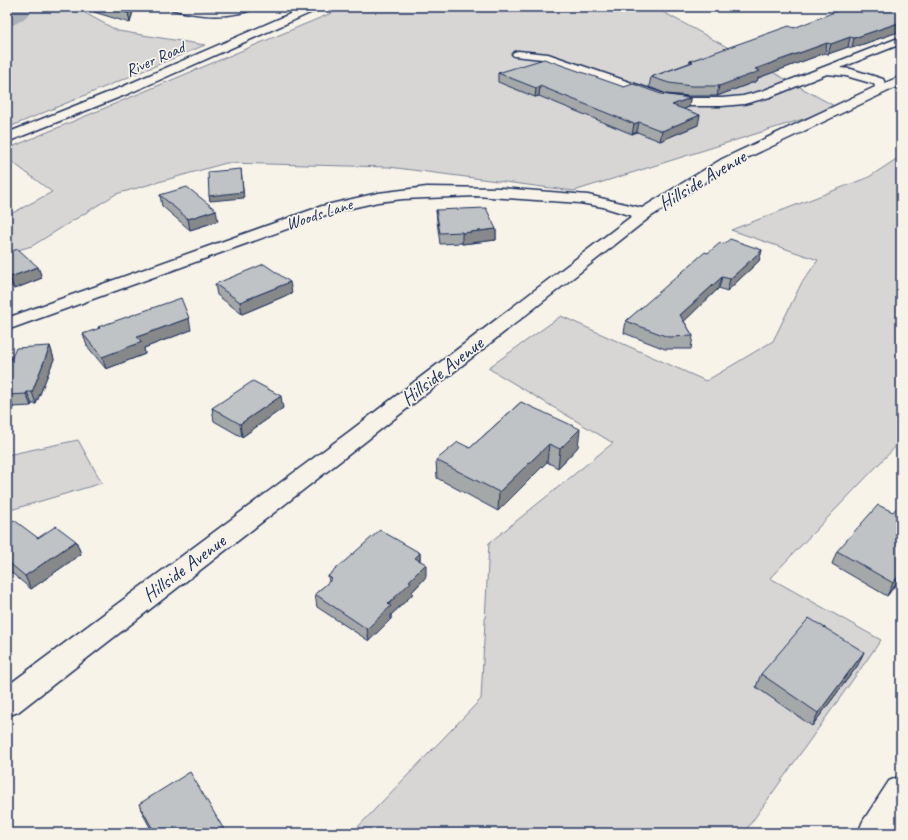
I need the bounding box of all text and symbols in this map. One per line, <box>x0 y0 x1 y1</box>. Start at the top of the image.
street label: River Road <box>122 36 190 81</box>
street label: Hillside Avenue <box>654 143 752 216</box>
street label: Woods Lane <box>283 193 356 235</box>
street label: Hillside Avenue <box>396 330 489 411</box>
street label: Hillside Avenue <box>137 528 232 607</box>

